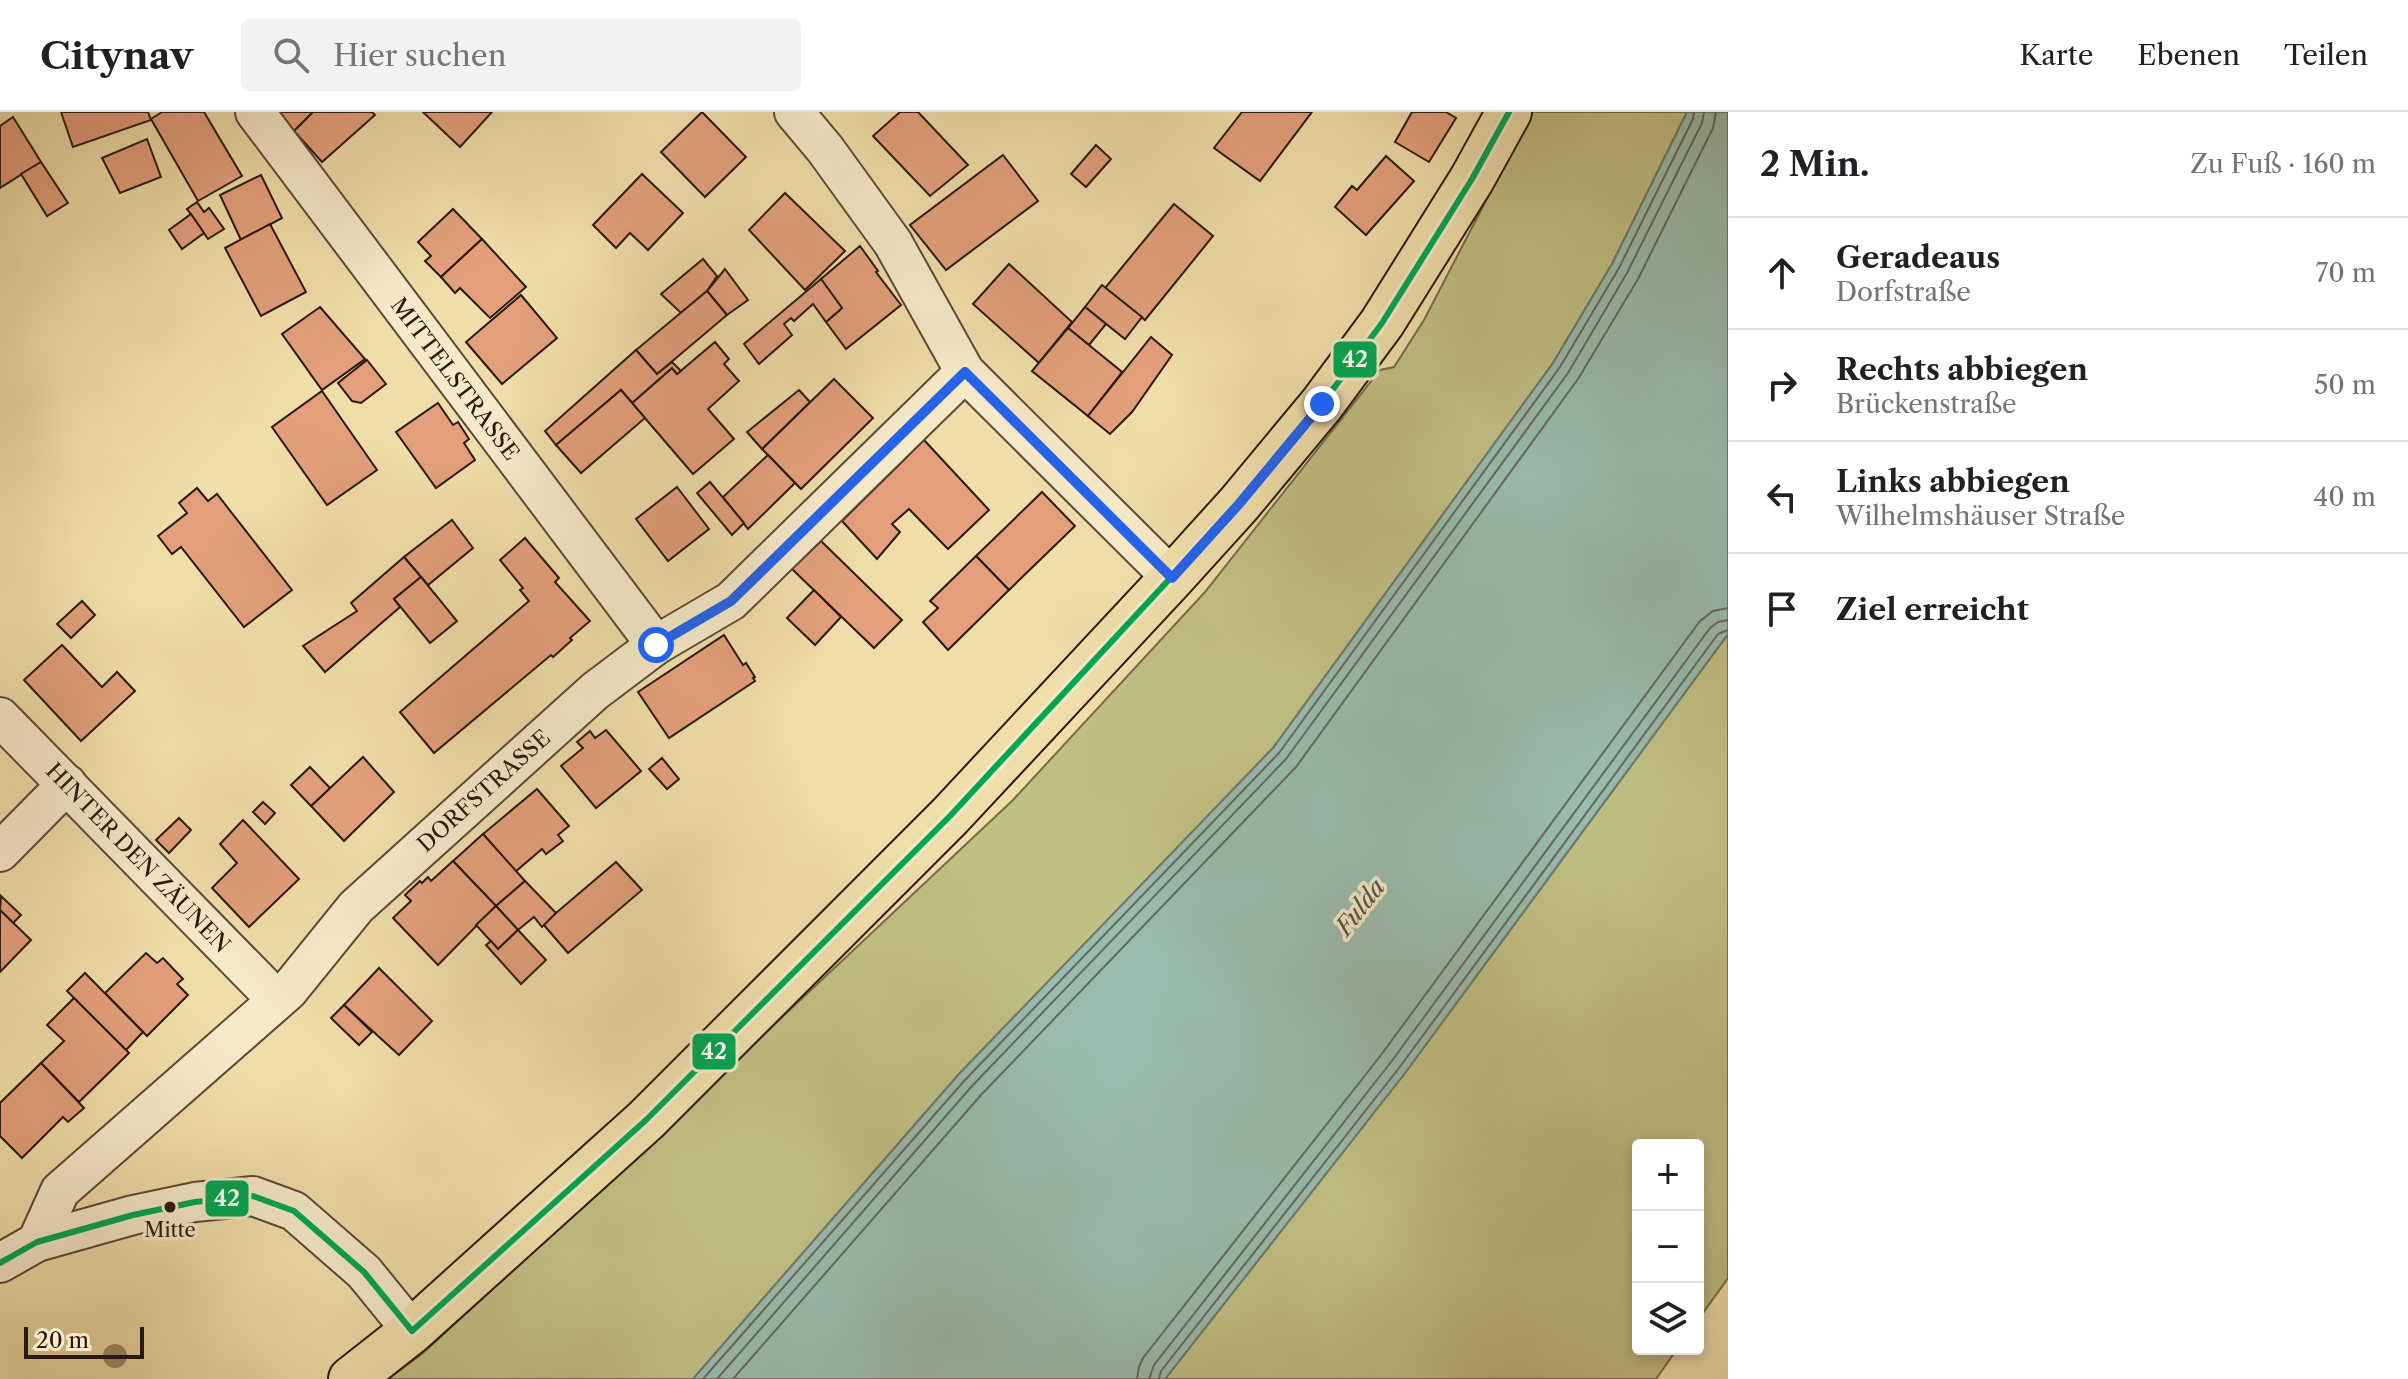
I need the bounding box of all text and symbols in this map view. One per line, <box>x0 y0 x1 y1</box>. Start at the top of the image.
search box <box>241 19 801 91</box>
text: Citynav <box>40 32 193 79</box>
icon: search <box>269 33 313 77</box>
text: Hier suchen <box>333 37 506 74</box>
text: Karte <box>2019 38 2093 72</box>
text: Ebenen <box>2137 38 2240 72</box>
text: Teilen <box>2284 38 2368 72</box>
text: 2 Min. <box>1760 143 1870 185</box>
text: Zu Fuß · 160 m <box>2190 148 2376 180</box>
text: Geradeaus <box>1836 239 2000 276</box>
icon: ahead <box>1760 251 1804 295</box>
text: 70 m <box>2316 257 2376 289</box>
text: Dorfstraße <box>1836 276 1971 308</box>
street label: MITTELSTRASSE <box>385 292 525 466</box>
line badge: 42 <box>1332 340 1378 379</box>
text: 42 <box>1342 346 1368 373</box>
text: Rechts abbiegen <box>1836 351 2088 388</box>
icon: right <box>1760 363 1804 407</box>
text: 50 m <box>2314 369 2376 401</box>
route end <box>1304 386 1340 422</box>
text: Brückenstraße <box>1836 388 2017 420</box>
text: Links abbiegen <box>1836 463 2070 500</box>
icon: left <box>1760 475 1804 519</box>
text: 40 m <box>2313 481 2376 513</box>
text: Wilhelmshäuser Straße <box>1836 500 2125 532</box>
icon: arrive <box>1760 587 1804 631</box>
text: Ziel erreicht <box>1836 591 2029 628</box>
route start <box>638 627 674 663</box>
street label: DORFSTRASSE <box>412 724 556 858</box>
street label: HINTER DEN ZÄUNEN <box>40 757 236 959</box>
water label: Fulda <box>1328 873 1391 943</box>
line badge: 42 <box>691 1032 737 1071</box>
text: 42 <box>701 1038 727 1065</box>
map controls <box>1632 1139 1704 1355</box>
button: + <box>1632 1139 1704 1211</box>
line badge: 42 <box>204 1179 250 1218</box>
text: 42 <box>214 1185 240 1212</box>
marker: Mitte <box>162 1199 178 1215</box>
button: − <box>1632 1211 1704 1283</box>
place label: Mitte <box>144 1218 196 1242</box>
button: layers <box>1632 1283 1704 1355</box>
scale bar <box>24 1323 144 1359</box>
text: 20 m <box>36 1327 89 1354</box>

